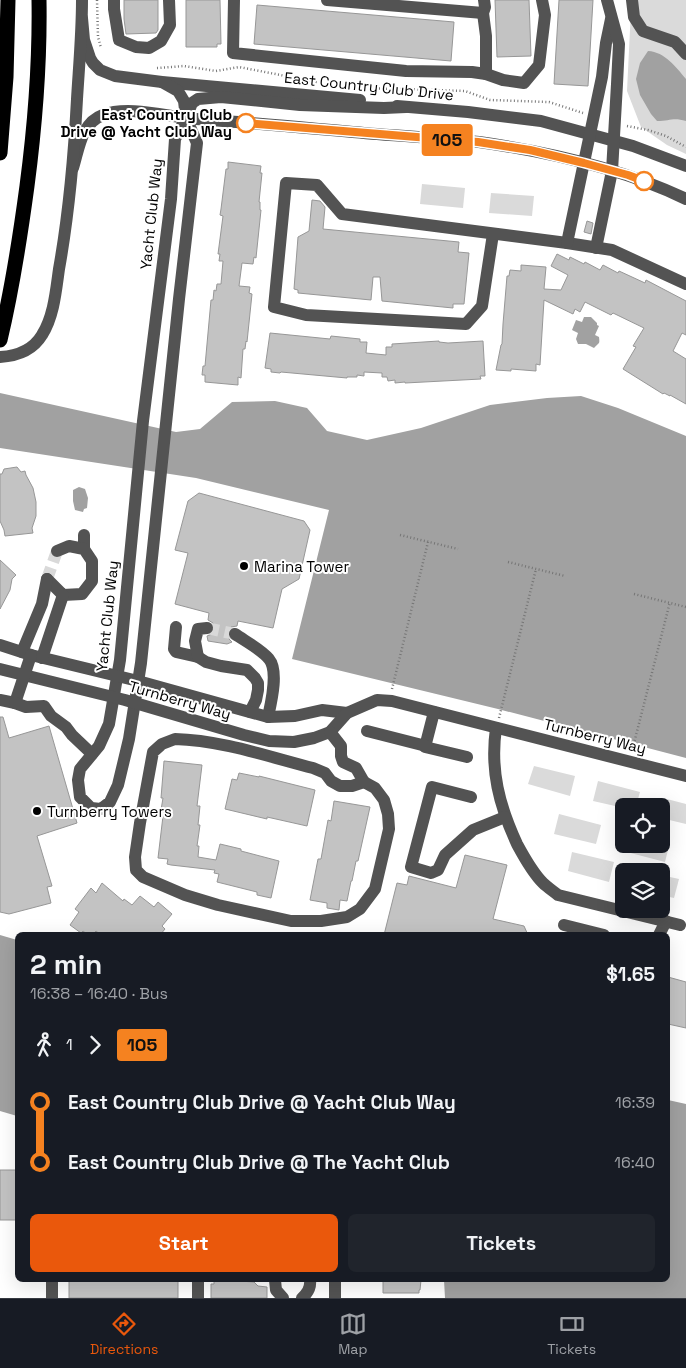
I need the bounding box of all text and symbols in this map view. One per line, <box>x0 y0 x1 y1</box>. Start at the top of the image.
street label: East Country Club Drive <box>283 68 455 104</box>
place label: East Country Club Drive @ Yacht Club Way <box>60 105 232 141</box>
marker: East Country Club Drive @ Yacht Club Way <box>236 113 256 133</box>
line badge: 105 <box>418 124 476 156</box>
text: 105 <box>432 128 462 151</box>
street label: Yacht Club Way <box>136 158 166 270</box>
unlabelled marker <box>634 171 654 191</box>
place label: Marina Tower <box>254 557 349 576</box>
street label: Yacht Club Way <box>92 560 122 672</box>
marker: Marina Tower <box>238 560 250 572</box>
street label: Turnberry Way <box>127 676 233 724</box>
street label: Turnberry Way <box>542 714 648 758</box>
map controls <box>615 798 670 918</box>
button: locate <box>615 798 670 853</box>
place label: Turnberry Towers <box>47 802 172 821</box>
marker: Turnberry Towers <box>31 805 43 817</box>
button: layers <box>615 863 670 918</box>
text: 2 min <box>30 946 102 982</box>
text: $1.65 <box>606 962 655 987</box>
text: 16:38 – 16:40 · Bus <box>30 983 168 1004</box>
icon: walk <box>30 1031 58 1059</box>
icon: forward <box>81 1031 109 1059</box>
text: 105 <box>127 1033 157 1056</box>
text: 1 <box>66 1034 73 1055</box>
text: East Country Club Drive @ Yacht Club Way <box>68 1090 456 1115</box>
text: 16:39 <box>615 1092 655 1113</box>
text: East Country Club Drive @ The Yacht Club <box>68 1150 450 1175</box>
text: 16:40 <box>614 1152 655 1173</box>
button: Start <box>30 1214 338 1272</box>
button: Tickets <box>348 1214 655 1272</box>
tab: Directions <box>90 1310 158 1358</box>
tab: Map <box>338 1310 367 1358</box>
tab: Tickets <box>547 1310 596 1358</box>

